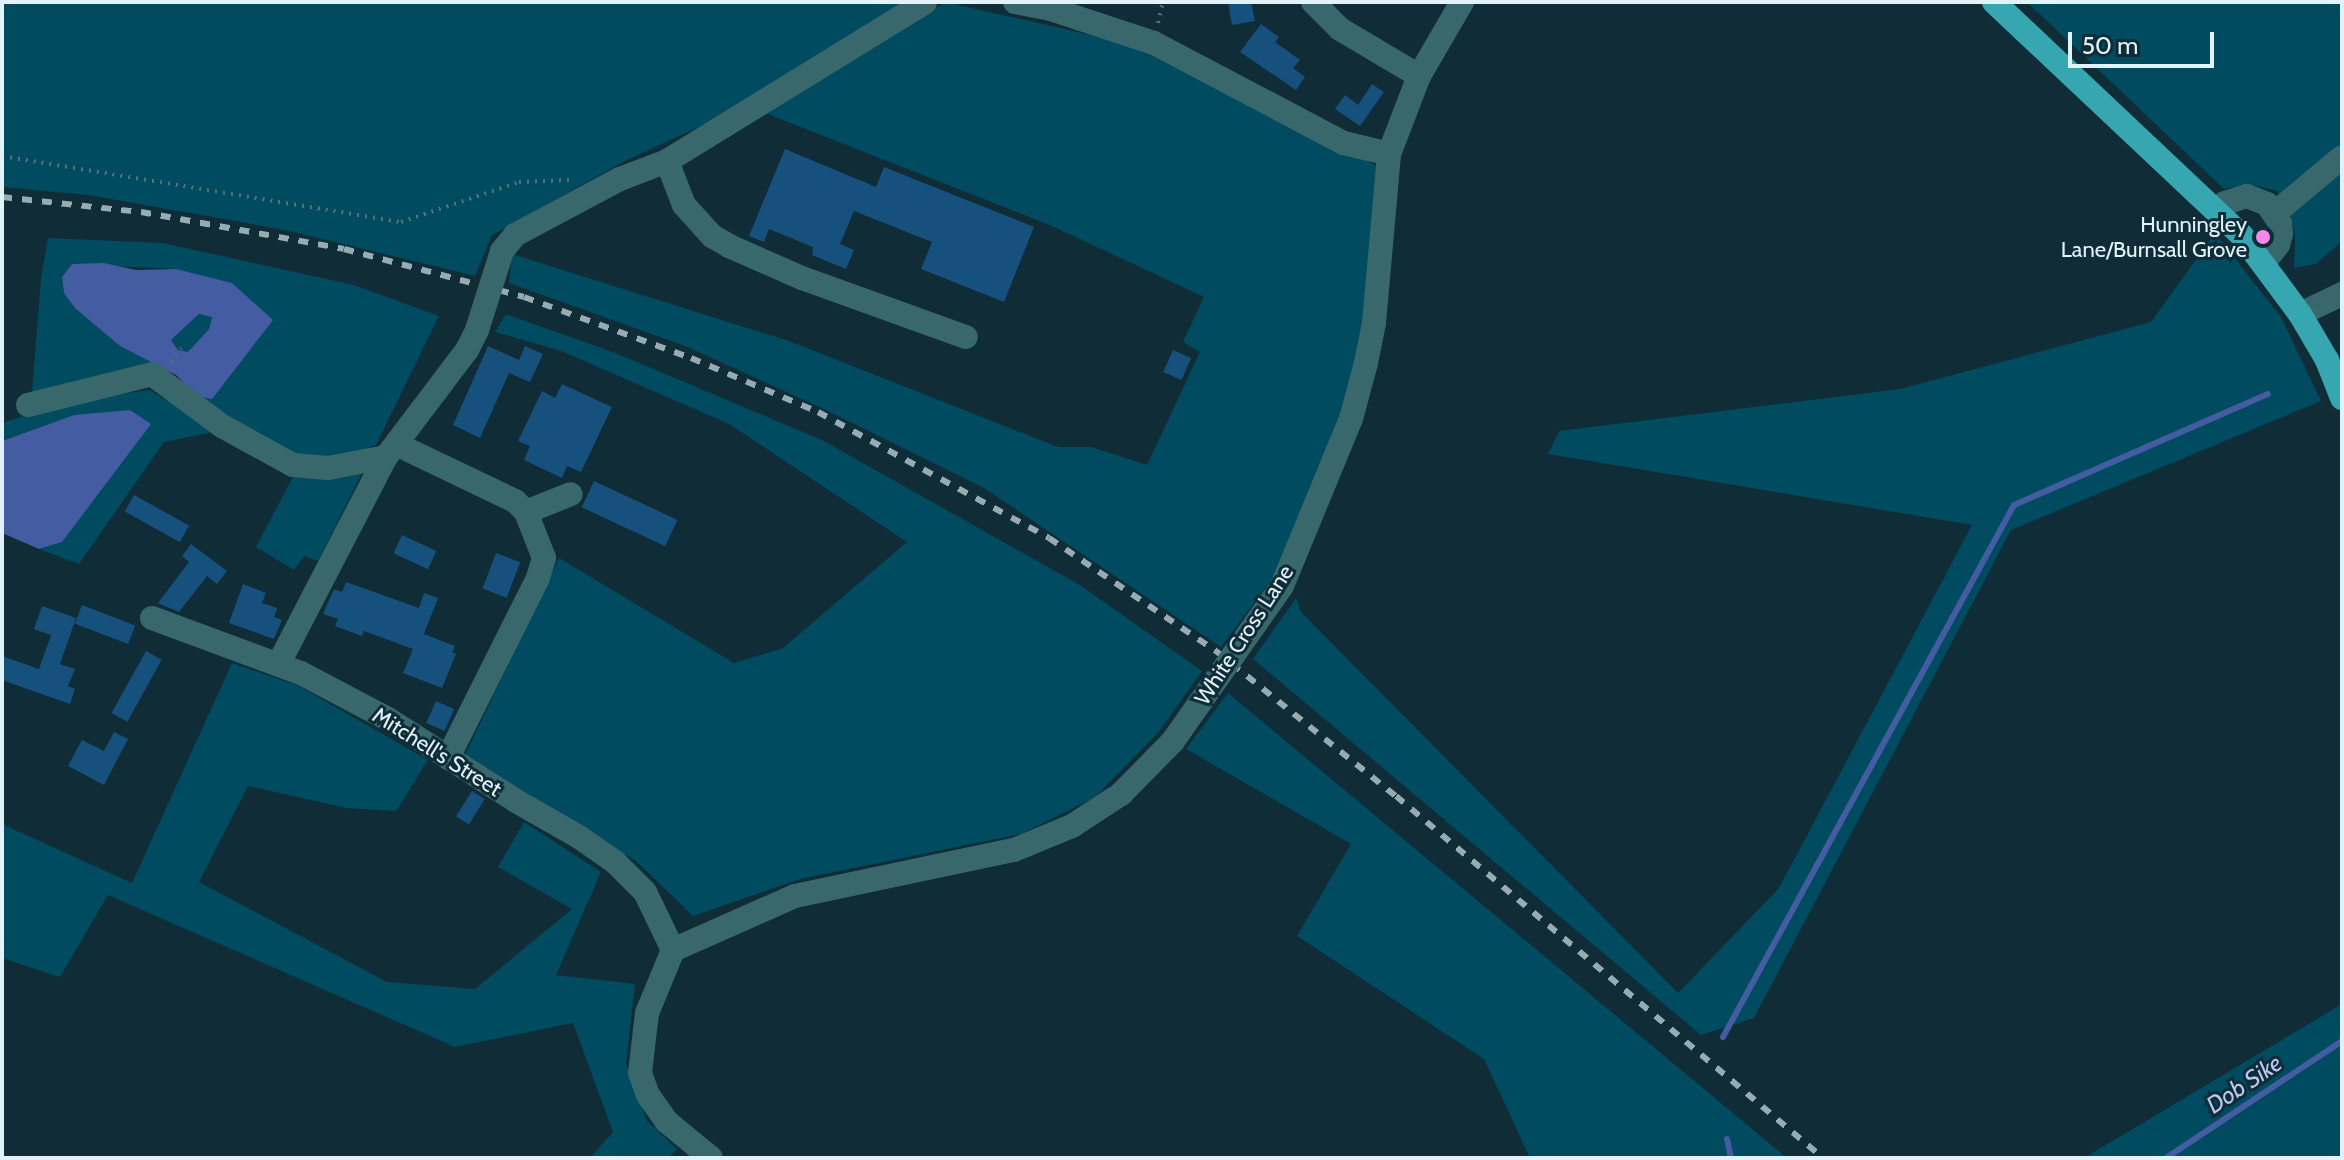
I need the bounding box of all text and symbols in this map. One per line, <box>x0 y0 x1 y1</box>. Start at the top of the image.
scale bar <box>2072 16 2218 66</box>
text: 50 m <box>2082 31 2138 60</box>
place label: Hunningley Lane/Burnsall Grove <box>2061 211 2247 262</box>
marker: Hunningley Lane/Burnsall Grove <box>2254 228 2272 246</box>
street label: White Cross Lane <box>1189 560 1299 710</box>
street label: Mitchell's Street <box>368 702 506 802</box>
water label: Dob Sike <box>2201 1048 2287 1120</box>

